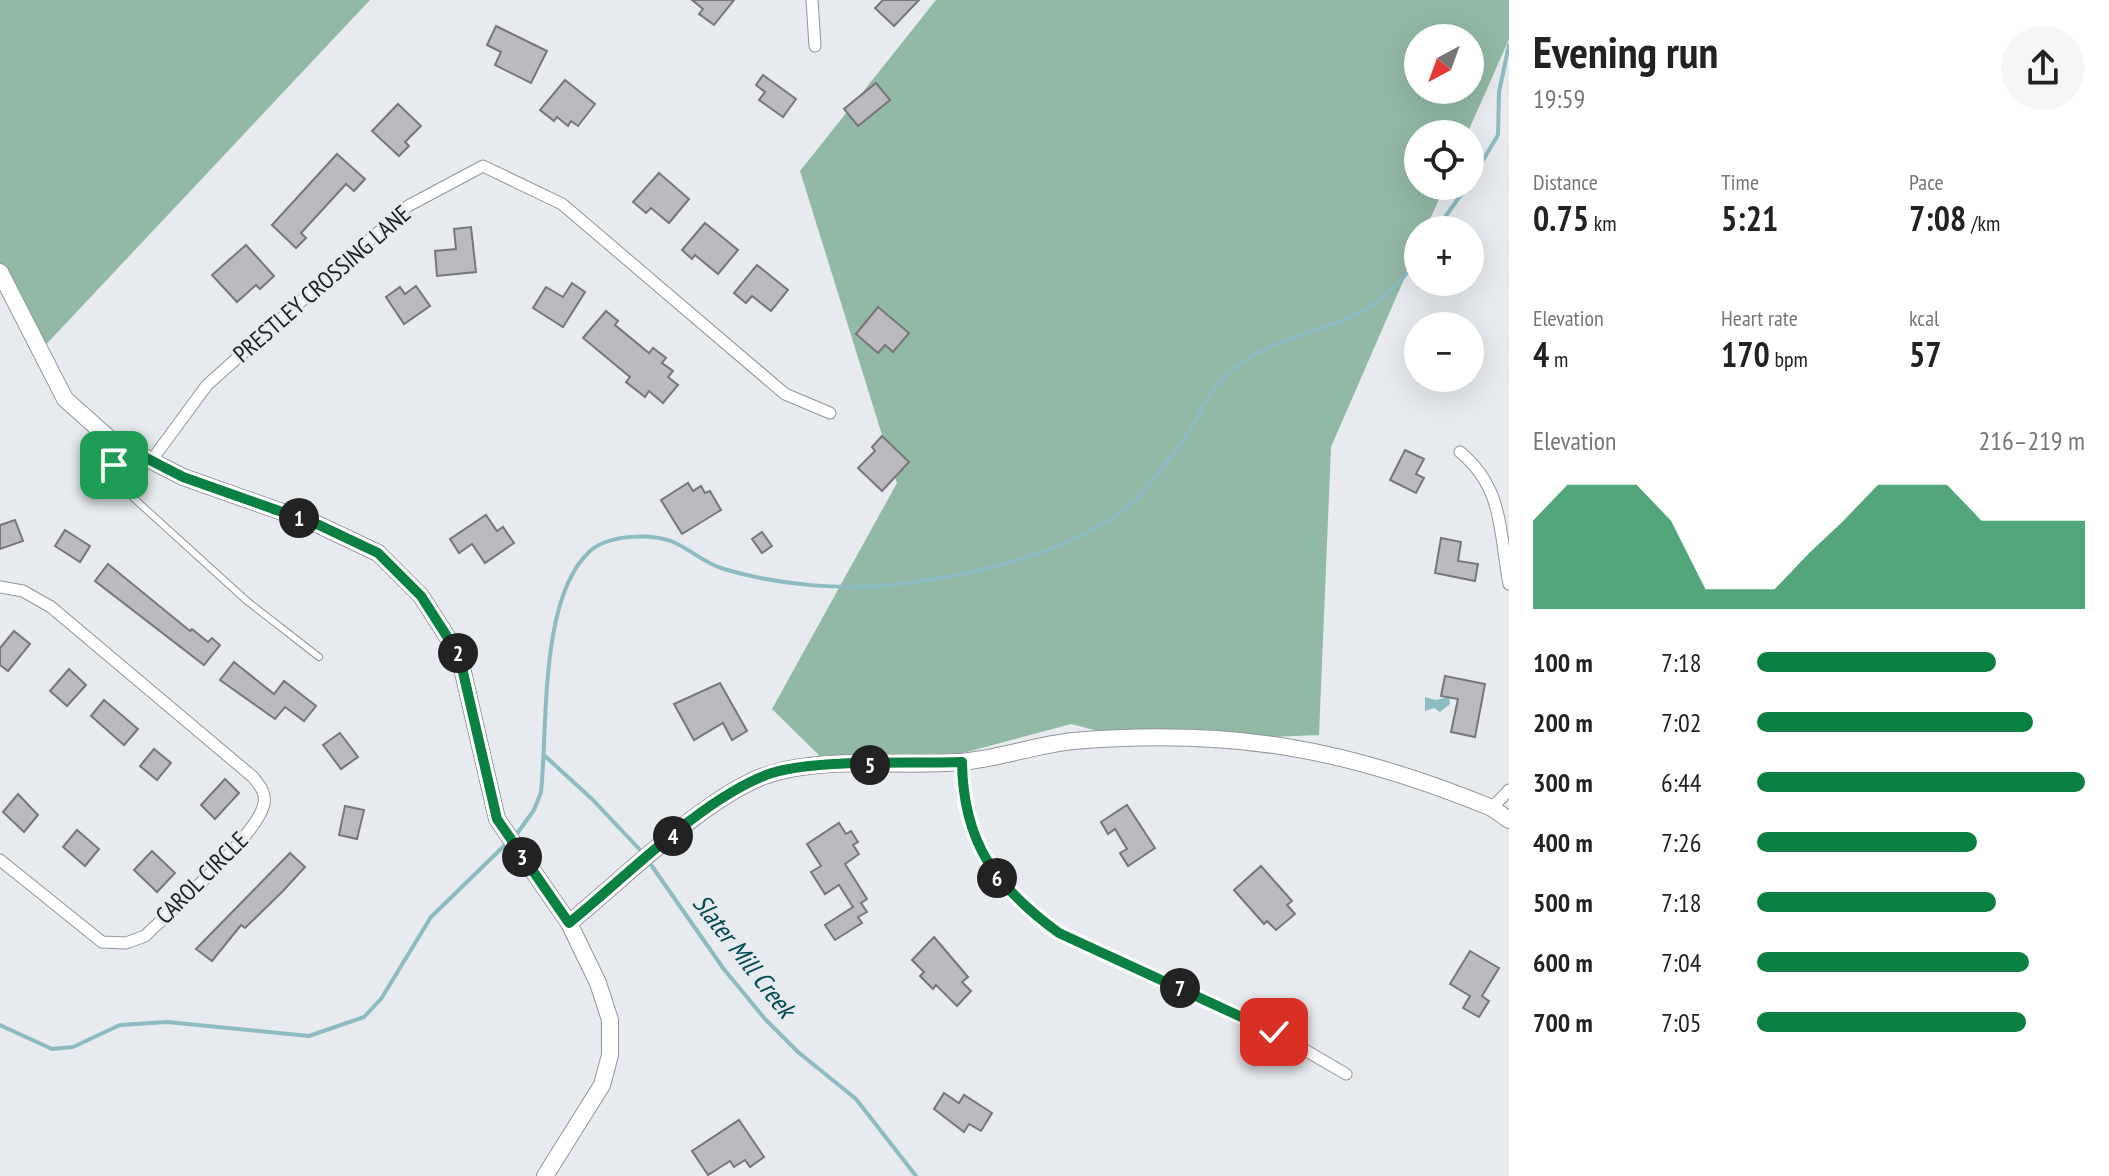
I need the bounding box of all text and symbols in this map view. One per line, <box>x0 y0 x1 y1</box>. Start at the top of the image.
text: Evening run <box>1533 23 1718 80</box>
north arrow <box>1404 24 1484 104</box>
map controls <box>1404 24 1484 392</box>
button: share <box>2001 26 2085 110</box>
text: 19:59 <box>1533 82 1585 115</box>
button: locate <box>1404 120 1484 200</box>
text: Distance <box>1533 168 1598 196</box>
text: Time <box>1721 168 1759 196</box>
text: Pace <box>1909 168 1944 196</box>
text: 0.75 <box>1533 196 1589 240</box>
text: 5:21 <box>1721 196 1778 240</box>
text: 7:08 <box>1909 196 1966 240</box>
street label: PRESTLEY CROSSING LANE <box>227 198 417 369</box>
text: km <box>1589 209 1617 237</box>
text: /km <box>1966 209 2000 237</box>
button: + <box>1404 216 1484 296</box>
text: Elevation <box>1533 304 1604 332</box>
text: Heart rate <box>1721 304 1798 332</box>
text: kcal <box>1909 304 1939 332</box>
button: − <box>1404 312 1484 392</box>
text: 4 <box>1533 332 1549 376</box>
text: 170 <box>1721 332 1770 376</box>
text: 57 <box>1909 332 1942 376</box>
text: m <box>1549 345 1568 373</box>
text: bpm <box>1770 345 1808 373</box>
text: Elevation <box>1533 424 1616 457</box>
text: 216–219 m <box>1979 424 2085 457</box>
pin <box>80 431 148 499</box>
icon: arrive <box>92 443 136 487</box>
pin: 1 <box>279 498 319 538</box>
text: 1 <box>294 504 304 532</box>
pin: 2 <box>438 633 478 673</box>
text: 2 <box>453 639 463 667</box>
text: 100 m <box>1533 646 1593 679</box>
text: 7:18 <box>1661 646 1701 679</box>
text: 200 m <box>1533 706 1593 739</box>
text: 7:02 <box>1661 706 1701 739</box>
pin: 5 <box>850 745 890 785</box>
text: 5 <box>865 751 875 779</box>
text: 300 m <box>1533 766 1593 799</box>
text: 6:44 <box>1661 766 1701 799</box>
pin: 4 <box>653 816 693 856</box>
text: 4 <box>668 822 678 850</box>
street label: CAROL CIRCLE <box>149 825 255 931</box>
text: 400 m <box>1533 826 1593 859</box>
text: 7:26 <box>1661 826 1701 859</box>
pin: 3 <box>502 837 542 877</box>
text: 3 <box>517 843 527 871</box>
pin: 6 <box>977 858 1017 898</box>
text: 6 <box>992 864 1002 892</box>
text: 500 m <box>1533 886 1593 919</box>
text: 7:18 <box>1661 886 1701 919</box>
water label: Slater Mill Creek <box>686 887 805 1026</box>
text: 600 m <box>1533 946 1593 979</box>
text: 7:04 <box>1661 946 1701 979</box>
pin: 7 <box>1160 968 1200 1008</box>
text: 7 <box>1175 974 1185 1002</box>
pin <box>1240 998 1308 1066</box>
text: 700 m <box>1533 1006 1593 1039</box>
text: 7:05 <box>1661 1006 1701 1039</box>
icon: check <box>1252 1010 1296 1054</box>

